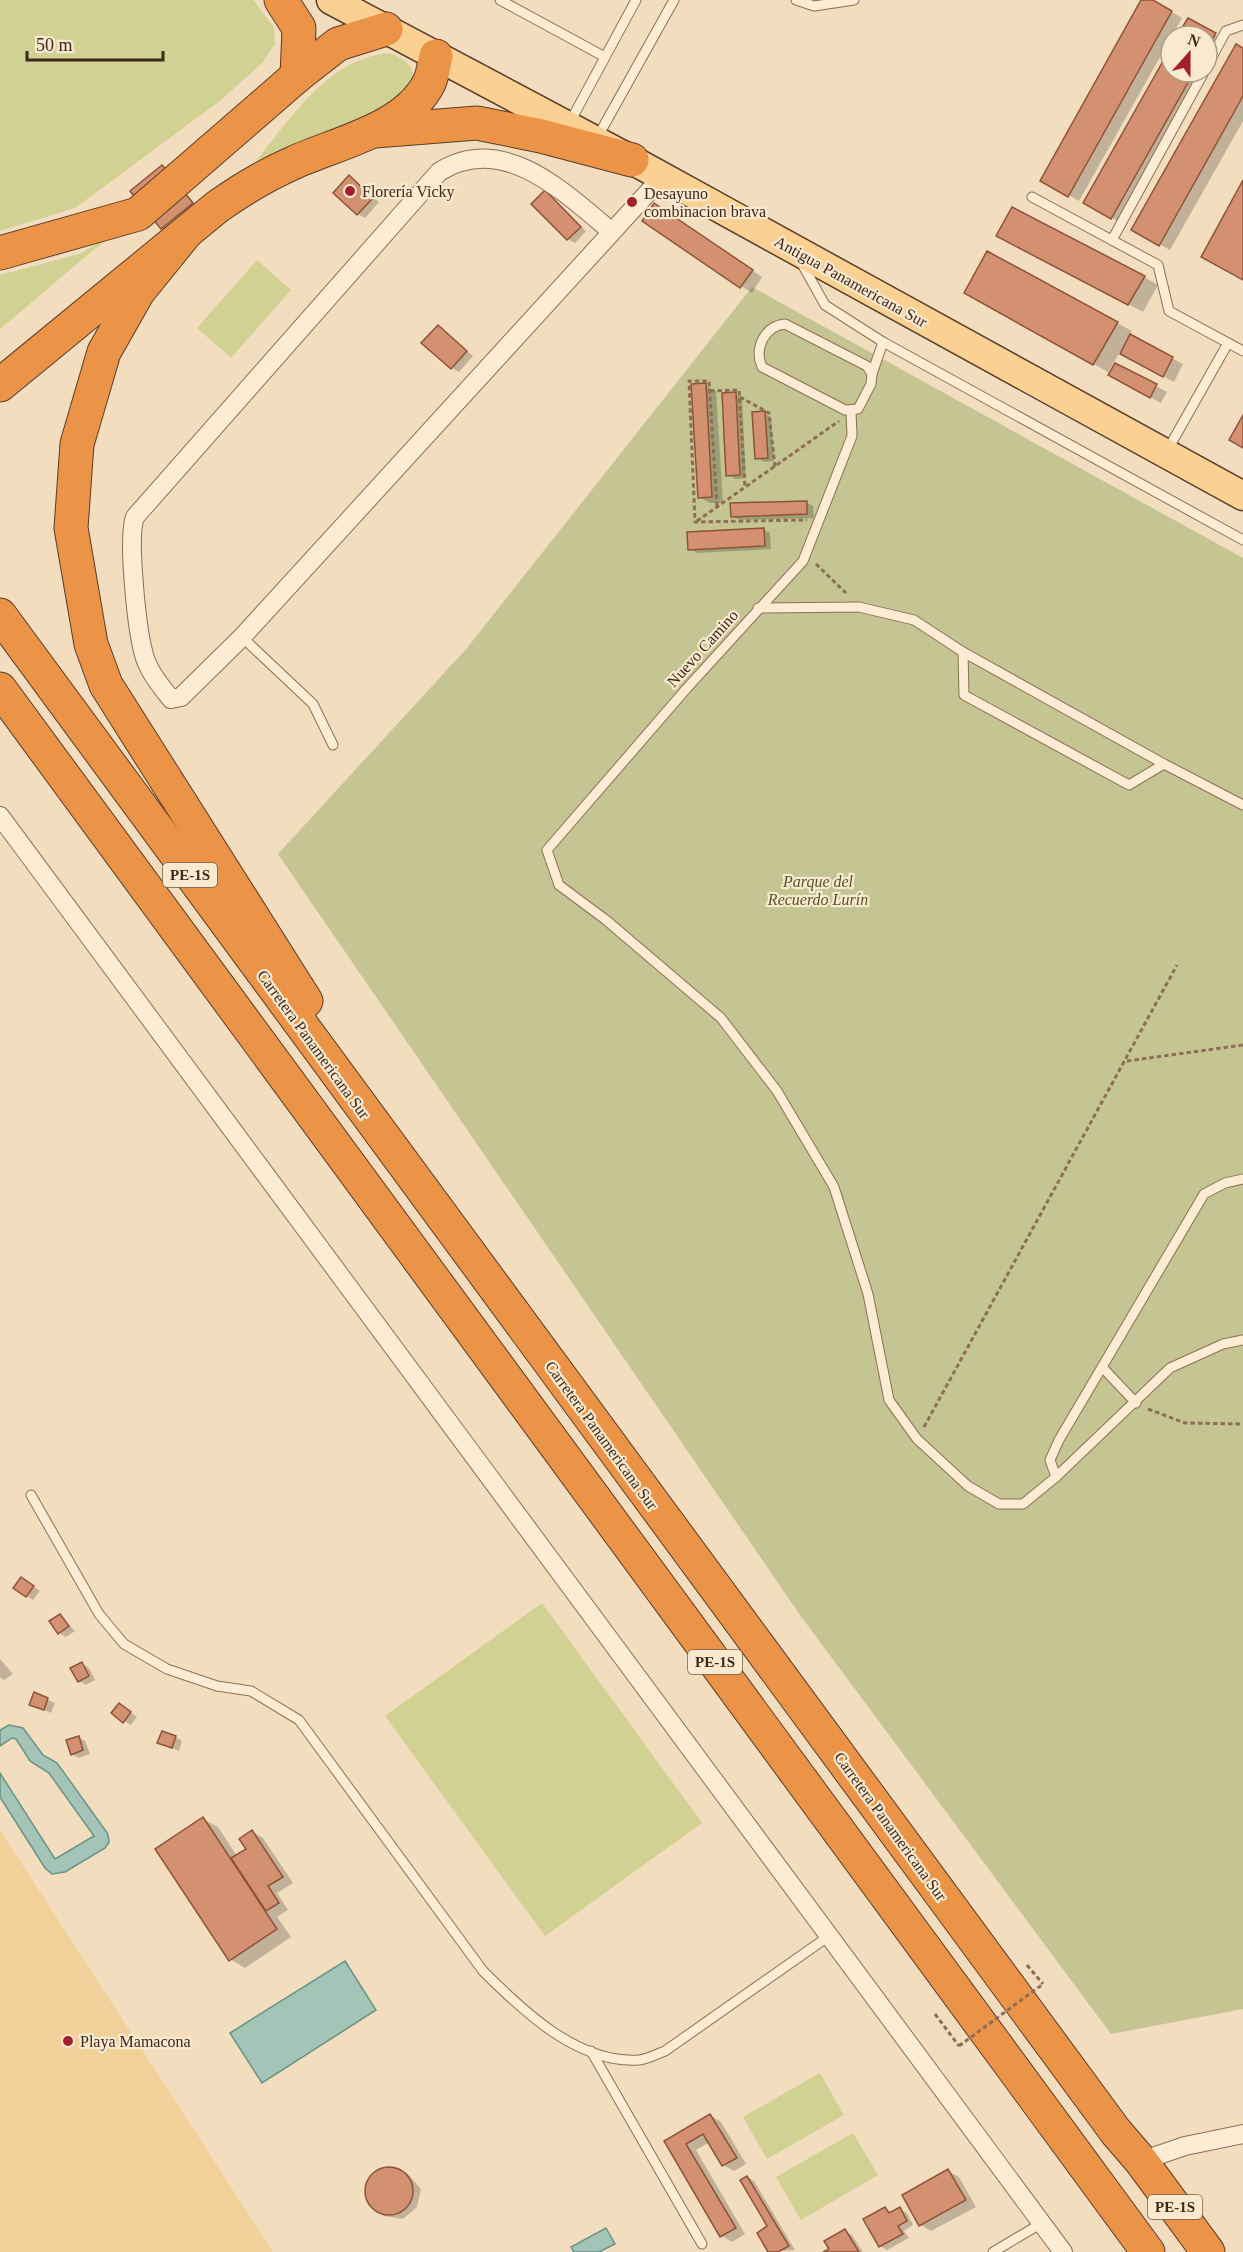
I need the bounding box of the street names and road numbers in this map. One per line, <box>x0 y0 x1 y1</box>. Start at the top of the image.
street label: Antigua Panamericana Sur <box>771 232 930 332</box>
street label: Nuevo Camino <box>663 606 741 690</box>
road number: PE-1S <box>163 863 217 887</box>
street label: Carretera Panamericana Sur <box>254 967 374 1122</box>
street label: Carretera Panamericana Sur <box>542 1358 662 1513</box>
road number: PE-1S <box>688 1650 742 1674</box>
street label: Carretera Panamericana Sur <box>831 1749 951 1904</box>
road number: PE-1S <box>1148 2195 1202 2219</box>

